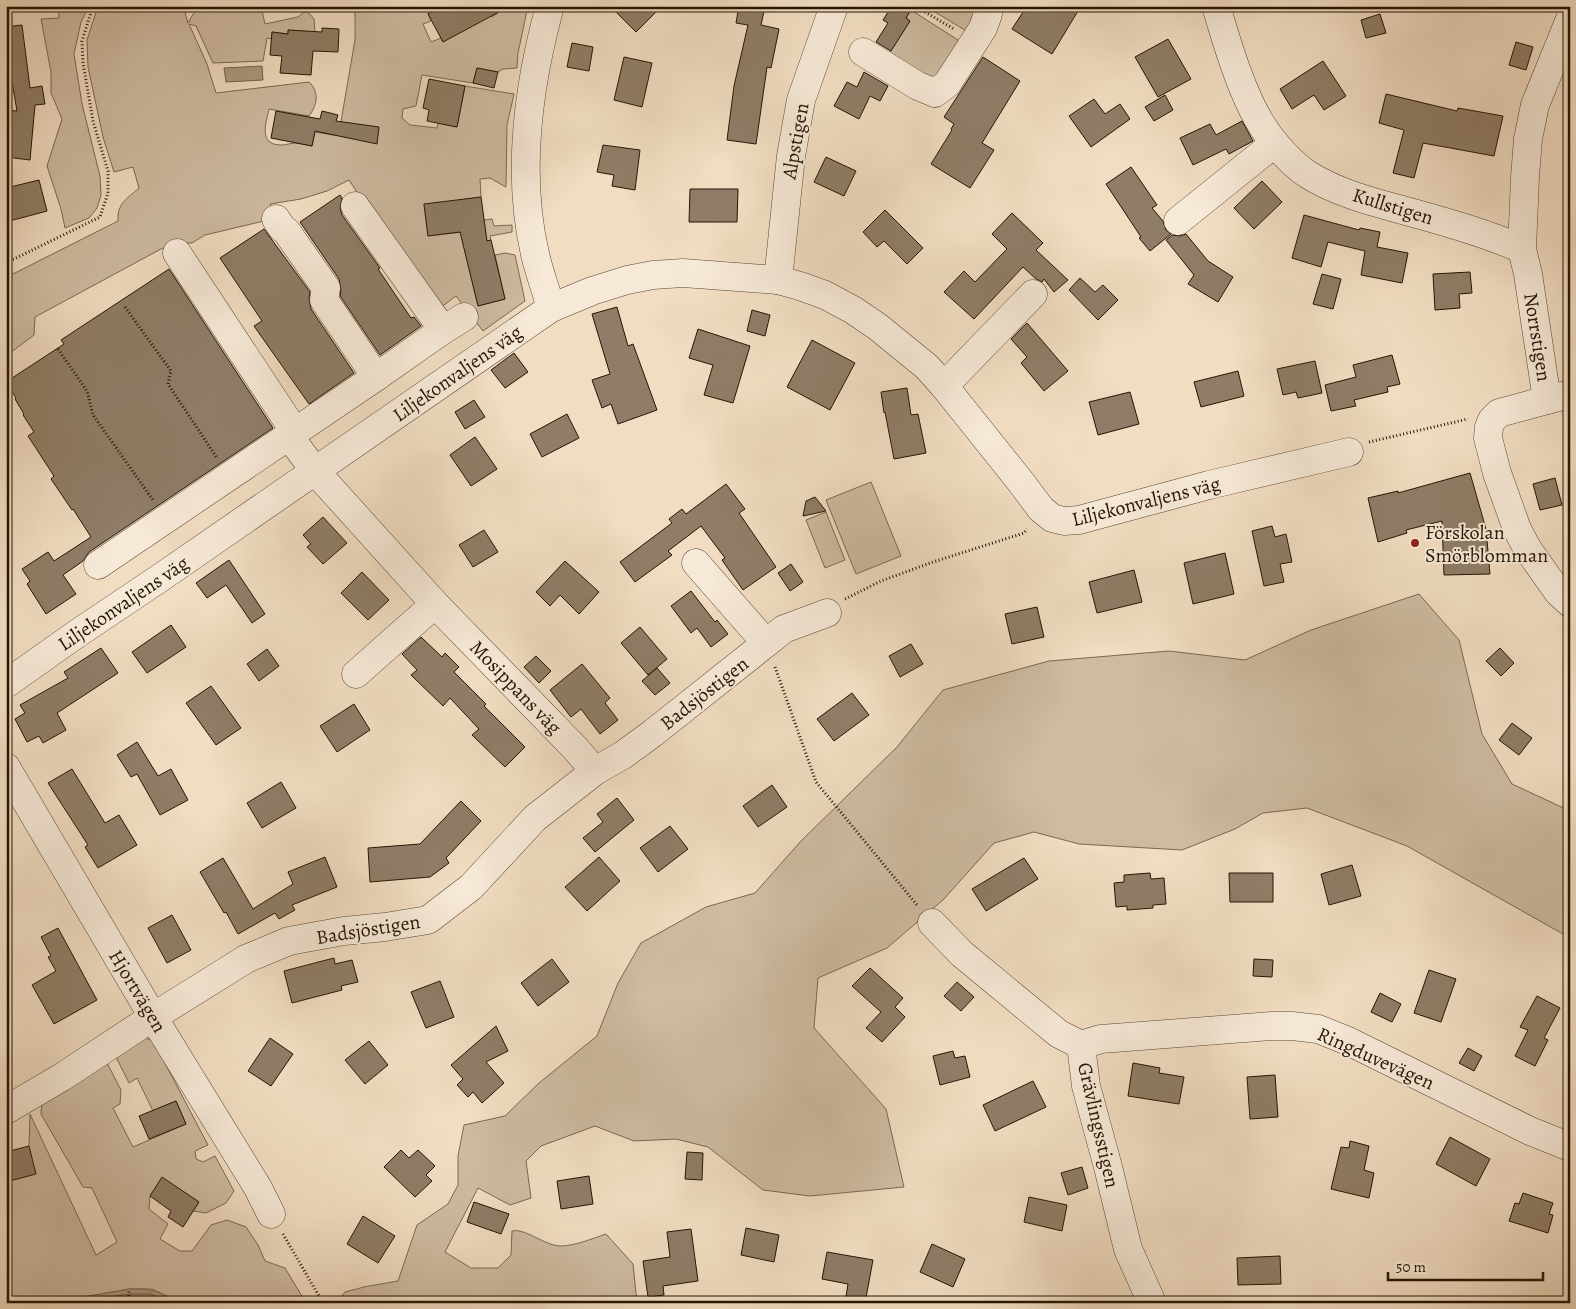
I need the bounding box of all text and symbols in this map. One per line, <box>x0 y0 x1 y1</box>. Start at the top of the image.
street label: Alpstigen <box>775 101 815 182</box>
street label: Kullstigen <box>1349 181 1437 232</box>
street label: Norrstigen <box>1517 291 1558 383</box>
street label: Liljekonvaljens väg <box>387 319 527 428</box>
street label: Liljekonvaljens väg <box>1069 470 1223 533</box>
place label: Förskolan Smörblomman <box>1425 519 1548 569</box>
marker: Förskolan Smörblomman <box>1409 537 1421 549</box>
street label: Liljekonvaljens väg <box>53 550 194 657</box>
street label: Mosippans väg <box>464 634 568 740</box>
street label: Badsjöstigen <box>655 650 754 736</box>
street label: Badsjöstigen <box>314 908 422 951</box>
street label: Hjortvägen <box>102 945 173 1038</box>
street label: Ringduvevägen <box>1313 1021 1439 1096</box>
street label: Grävlingsstigen <box>1071 1060 1126 1191</box>
scale bar <box>1388 1249 1544 1281</box>
text: 50 m <box>1396 1257 1426 1277</box>

